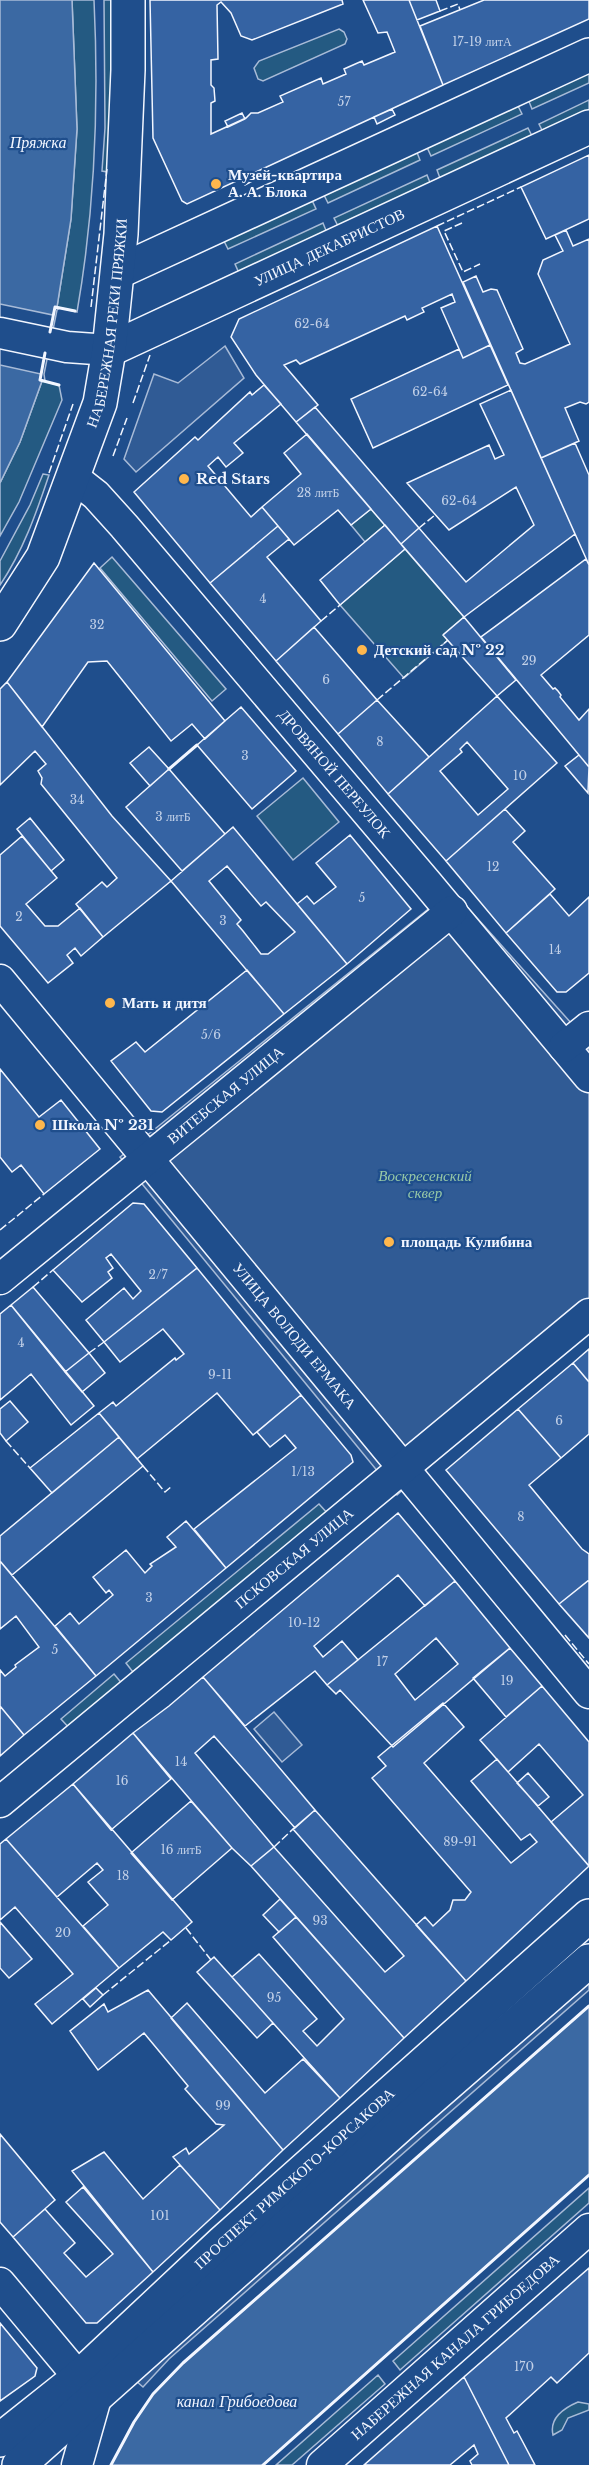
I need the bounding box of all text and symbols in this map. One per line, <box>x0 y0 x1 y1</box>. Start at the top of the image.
house number: 17-19 литА <box>452 34 512 49</box>
house number: 57 <box>338 94 351 109</box>
water label: Пряжка <box>9 132 66 152</box>
place label: Музей-квартира А. А. Блока <box>228 165 342 201</box>
marker: Музей-квартира А. А. Блока <box>209 177 223 191</box>
street label: УЛИЦА ДЕКАБРИСТОВ <box>251 204 407 290</box>
street label: НАБЕРЕЖНАЯ РЕКИ ПРЯЖКИ <box>82 218 131 430</box>
house number: 62-64 <box>294 316 330 331</box>
house number: 62-64 <box>412 384 448 399</box>
place label: Red Stars <box>196 469 270 488</box>
marker: Red Stars <box>177 472 191 486</box>
house number: 28 литБ <box>297 485 339 500</box>
house number: 62-64 <box>441 493 477 508</box>
house number: 4 <box>259 591 267 606</box>
house number: 32 <box>90 617 104 632</box>
place label: Детский сад № 22 <box>374 640 505 659</box>
marker: Детский сад № 22 <box>355 643 369 657</box>
house number: 29 <box>521 653 537 668</box>
house number: 6 <box>322 672 330 687</box>
street label: ДРОВЯНОЙ ПЕРЕУЛОК <box>275 705 395 843</box>
house number: 8 <box>376 734 384 749</box>
house number: 3 <box>241 748 249 763</box>
house number: 10 <box>513 768 527 783</box>
house number: 34 <box>70 792 84 807</box>
house number: 3 литБ <box>155 809 191 824</box>
house number: 12 <box>487 859 499 874</box>
house number: 5 <box>359 890 366 905</box>
house number: 2 <box>15 909 23 924</box>
house number: 3 <box>219 913 227 928</box>
house number: 14 <box>549 942 561 957</box>
place label: Мать и дитя <box>122 993 207 1012</box>
marker: Мать и дитя <box>103 996 117 1010</box>
house number: 5/6 <box>201 1027 221 1042</box>
street label: ВИТЕБСКАЯ УЛИЦА <box>163 1042 288 1148</box>
place label: Школа № 231 <box>52 1115 154 1134</box>
marker: Школа № 231 <box>33 1118 47 1132</box>
park label: Воскресенский сквер <box>378 1166 472 1202</box>
place label: площадь Кулибина <box>401 1232 533 1251</box>
marker: площадь Кулибина <box>382 1235 396 1249</box>
street label: УЛИЦА ВОЛОДИ ЕРМАКА <box>229 1259 361 1413</box>
house number: 2/7 <box>149 1267 168 1282</box>
house number: 4 <box>17 1335 25 1350</box>
house number: 9-11 <box>208 1367 232 1382</box>
house number: 6 <box>555 1413 563 1428</box>
house number: 1/13 <box>291 1464 315 1479</box>
street label: ПСКОВСКАЯ УЛИЦА <box>231 1503 357 1612</box>
house number: 8 <box>517 1509 525 1524</box>
house number: 3 <box>145 1590 153 1605</box>
house number: 10-12 <box>288 1615 320 1630</box>
house number: 5 <box>52 1642 59 1657</box>
house number: 17 <box>376 1654 389 1669</box>
house number: 19 <box>500 1673 514 1688</box>
house number: 14 <box>175 1754 187 1769</box>
house number: 16 <box>115 1773 129 1788</box>
house number: 89-91 <box>443 1834 477 1849</box>
house number: 16 литБ <box>160 1842 202 1857</box>
house number: 18 <box>117 1868 129 1883</box>
house number: 93 <box>312 1913 328 1928</box>
house number: 20 <box>55 1925 71 1940</box>
house number: 95 <box>267 1990 281 2005</box>
street label: ПРОСПЕКТ РИМСКОГО-КОРСАКОВА <box>190 2084 398 2273</box>
house number: 99 <box>215 2098 231 2113</box>
house number: 101 <box>150 2208 170 2223</box>
street label: НАБЕРЕЖНАЯ КАНАЛА ГРИБОЕДОВА <box>347 2250 563 2444</box>
house number: 170 <box>514 2359 534 2374</box>
water label: канал Грибоедова <box>177 2391 297 2411</box>

